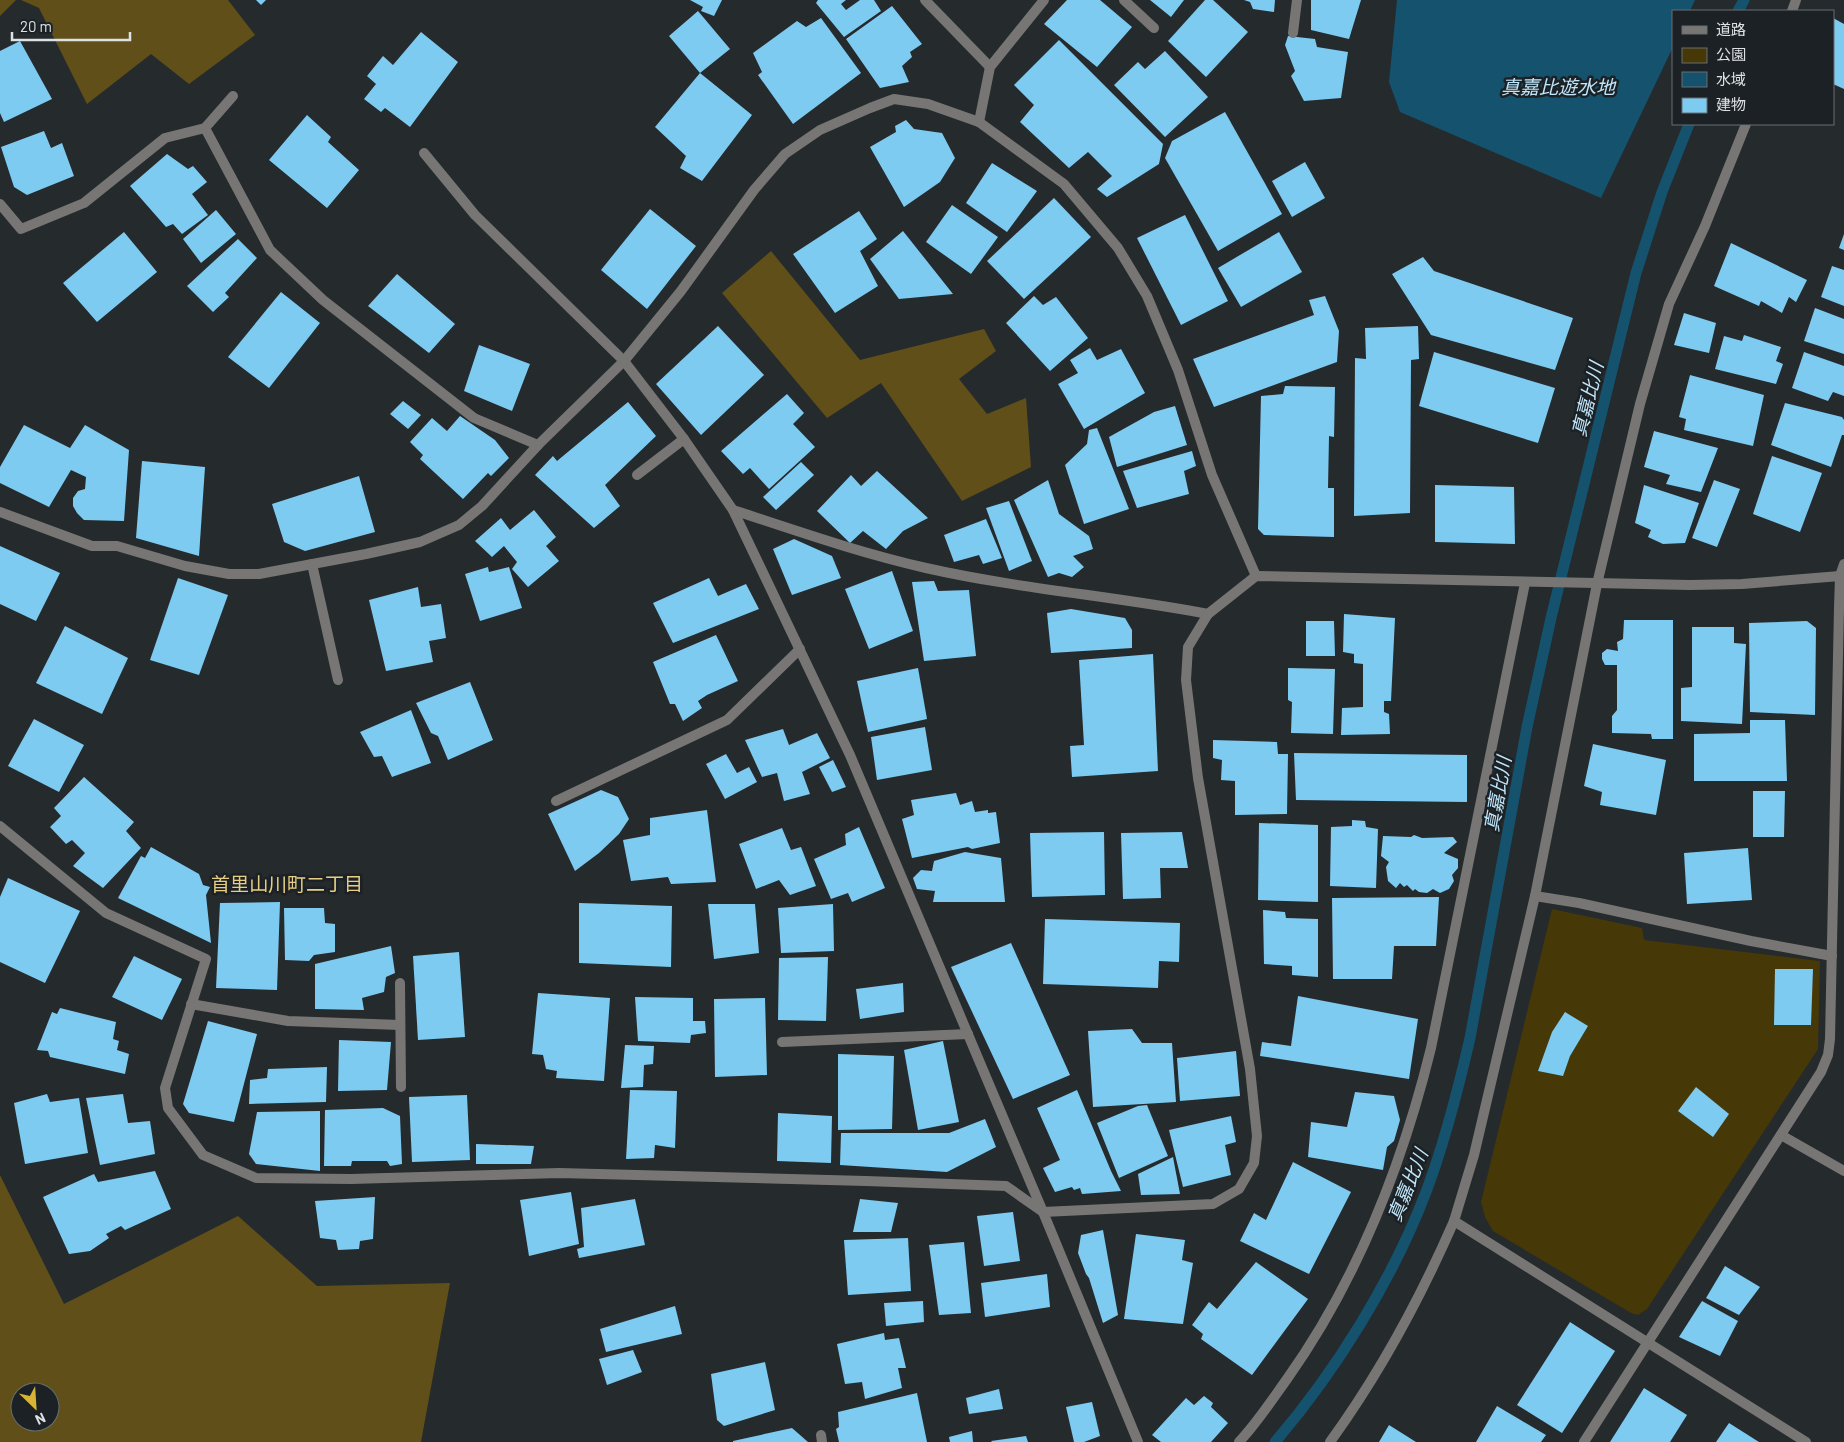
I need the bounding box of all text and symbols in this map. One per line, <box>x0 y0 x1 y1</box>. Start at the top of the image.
scale bar <box>12 10 130 42</box>
legend <box>1672 10 1834 125</box>
text: 20 m <box>20 17 52 35</box>
text: 道路 <box>1716 20 1746 38</box>
text: 公園 <box>1716 45 1746 63</box>
text: 水域 <box>1716 70 1746 88</box>
water label: 真嘉比遊水地 <box>1501 75 1617 98</box>
text: 建物 <box>1716 95 1746 113</box>
water label: 真嘉比川 <box>1567 357 1608 439</box>
water label: 真嘉比川 <box>1479 753 1515 833</box>
district label: 首里山川町二丁目 <box>211 872 363 895</box>
water label: 真嘉比川 <box>1382 1144 1433 1225</box>
north arrow <box>10 1382 60 1432</box>
text: N <box>33 1410 49 1429</box>

